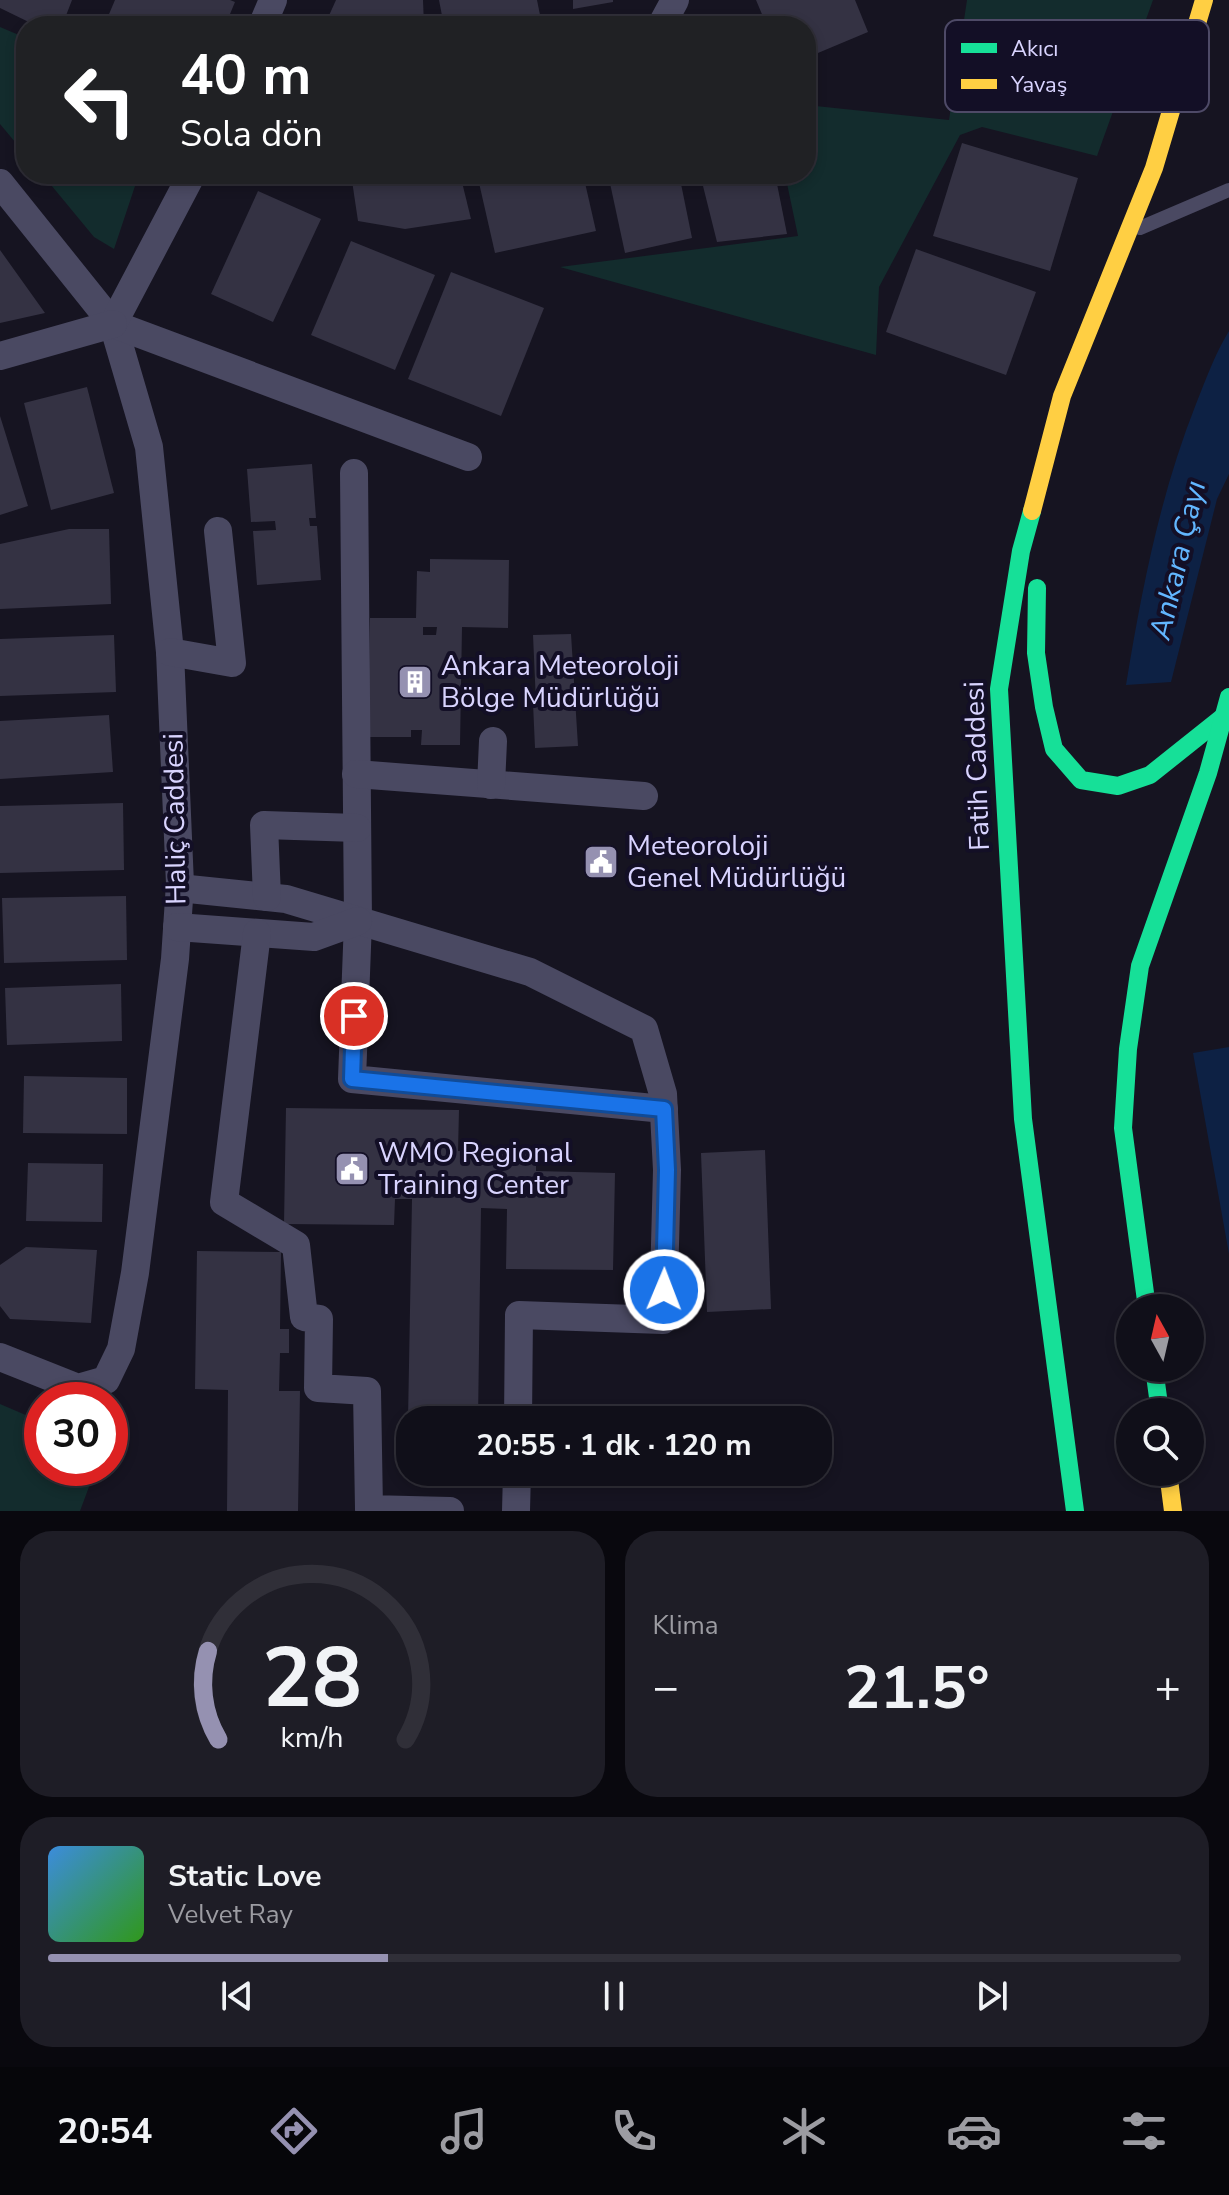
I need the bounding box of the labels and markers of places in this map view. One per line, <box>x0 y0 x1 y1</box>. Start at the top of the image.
place label: Ankara Meteoroloji Bölge Müdürlüğü <box>441 647 679 717</box>
building icon: Ankara Meteoroloji Bölge Müdürlüğü <box>396 663 434 701</box>
place label: Meteoroloji Genel Müdürlüğü <box>627 827 846 897</box>
public building icon: Meteoroloji Genel Müdürlüğü <box>582 843 620 881</box>
pin <box>320 982 388 1050</box>
place label: WMO Regional Training Center <box>378 1134 573 1204</box>
public building icon: WMO Regional Training Center <box>333 1150 371 1188</box>

